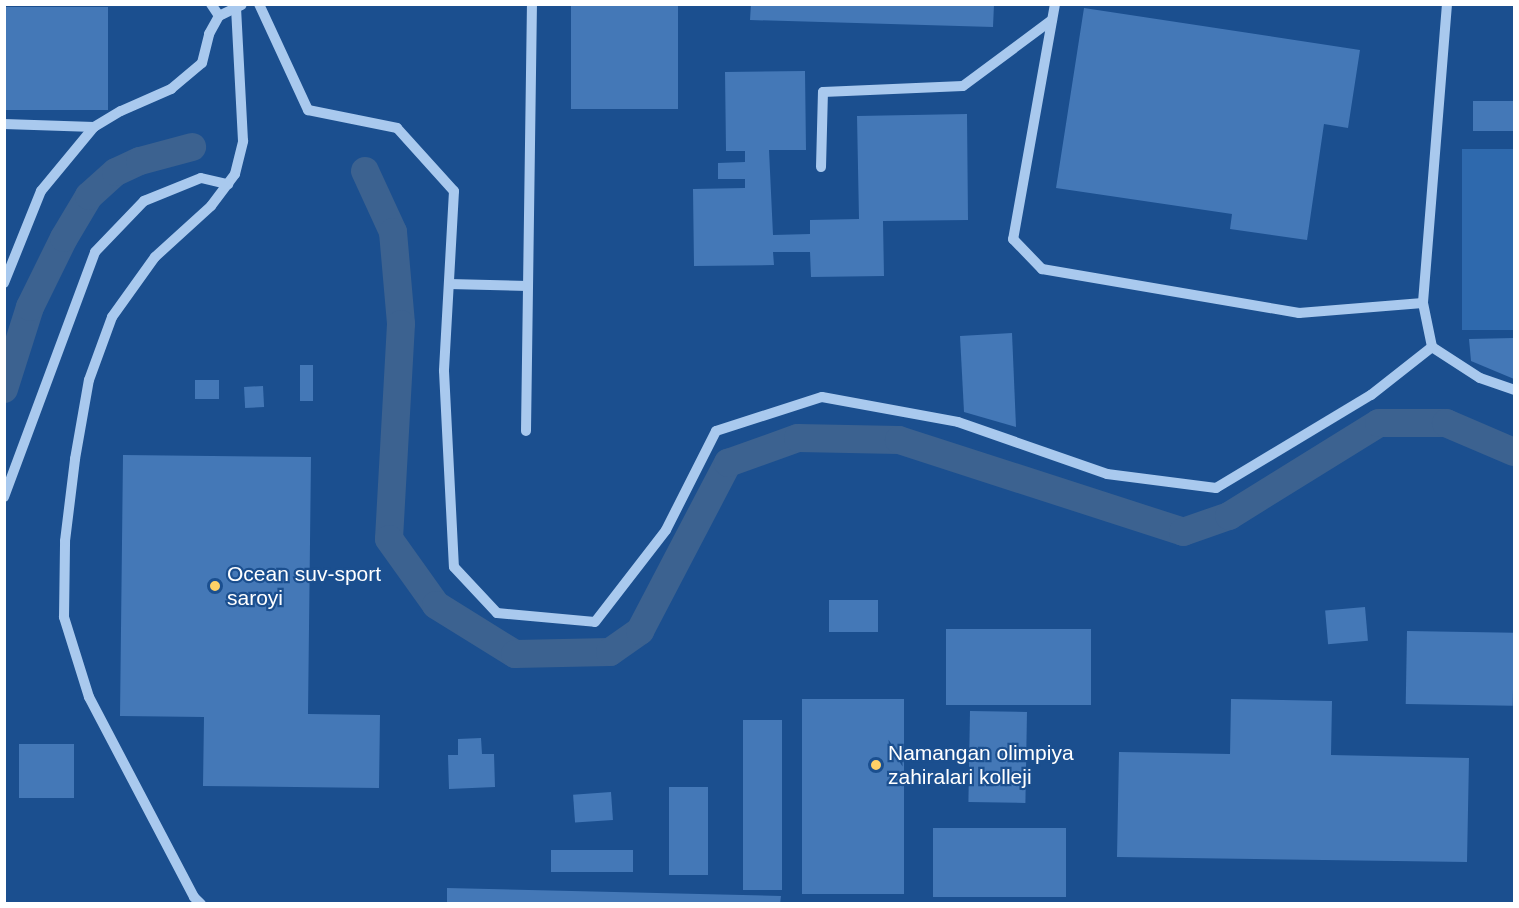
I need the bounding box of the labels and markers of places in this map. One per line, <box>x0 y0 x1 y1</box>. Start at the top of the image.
place label: Ocean suv-sport saroyi <box>227 561 381 611</box>
marker: Ocean suv-sport saroyi <box>208 579 222 593</box>
place label: Namangan olimpiya zahiralari kolleji <box>888 740 1074 790</box>
marker: Namangan olimpiya zahiralari kolleji <box>869 758 883 772</box>

